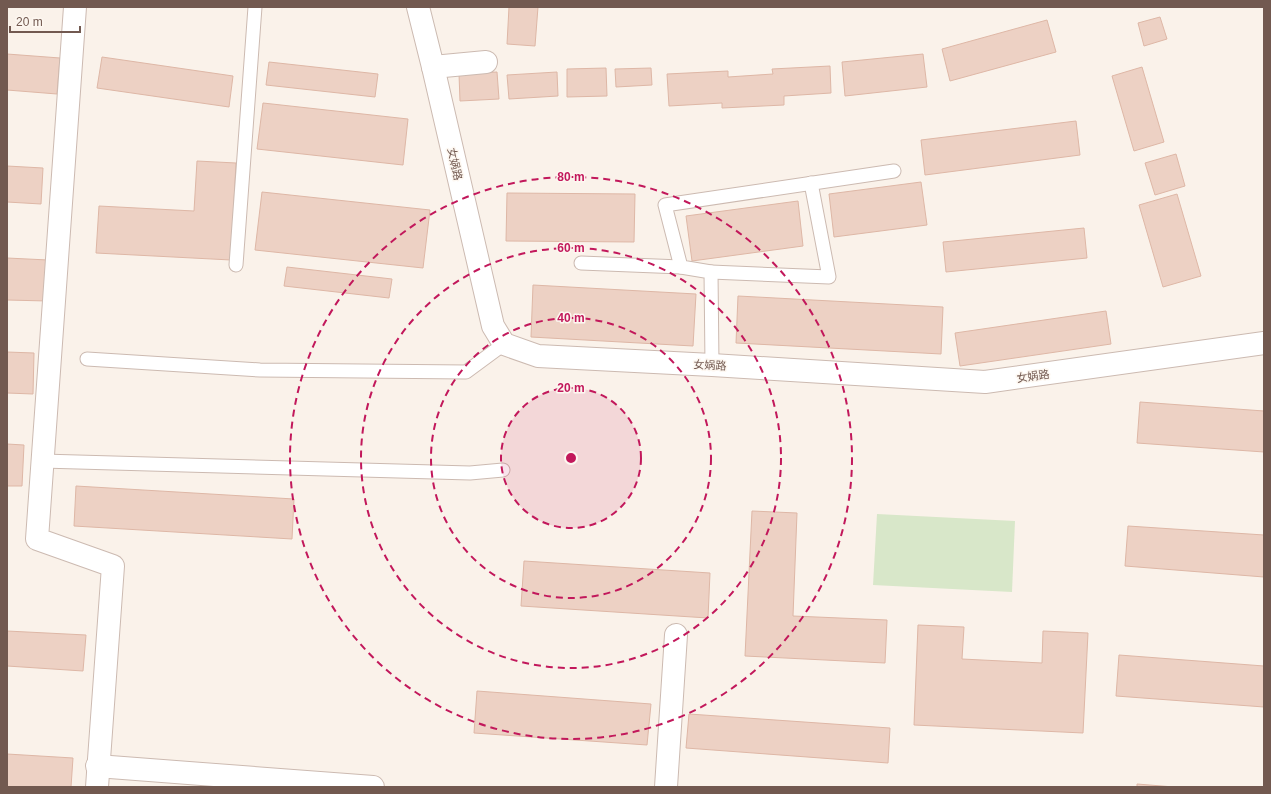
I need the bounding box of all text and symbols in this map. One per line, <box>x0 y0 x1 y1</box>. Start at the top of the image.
scale bar <box>10 8 80 34</box>
text: 20 m <box>16 15 43 29</box>
street label: 女娲路 <box>445 147 465 181</box>
text: 80 m <box>557 170 585 184</box>
text: 60 m <box>557 241 585 255</box>
text: 40 m <box>557 311 585 325</box>
street label: 女娲路 <box>693 358 727 372</box>
street label: 女娲路 <box>1016 368 1050 384</box>
text: 20 m <box>557 381 585 395</box>
centre of rings <box>564 451 578 465</box>

